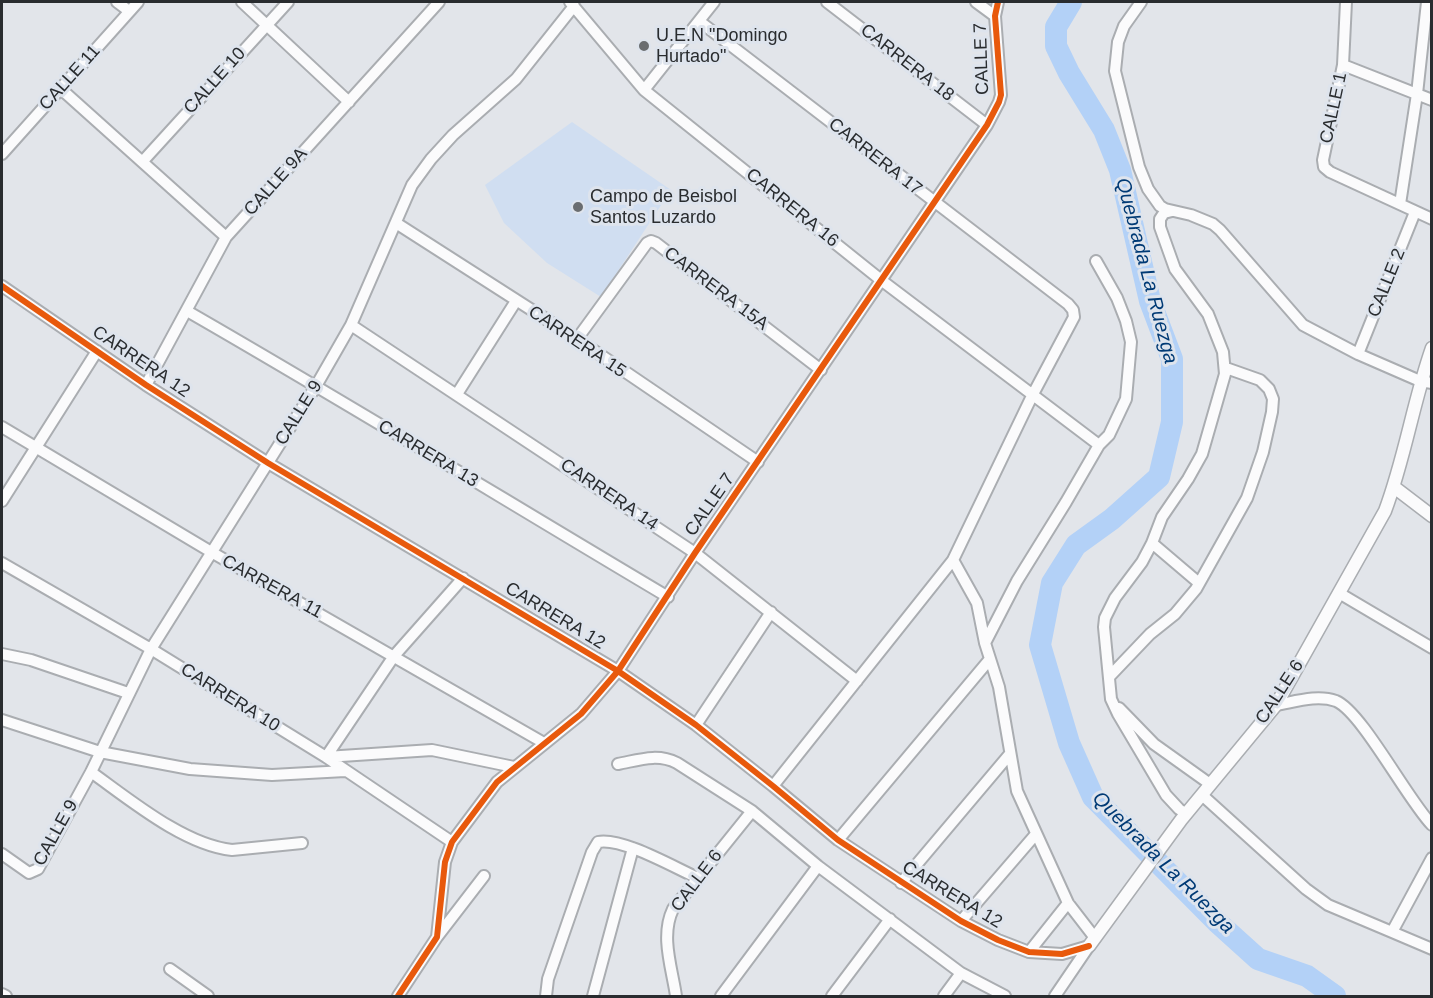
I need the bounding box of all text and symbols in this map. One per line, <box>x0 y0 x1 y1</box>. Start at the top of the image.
street label: CARRERA 18 <box>856 20 958 106</box>
street label: CALLE 7 <box>970 23 994 95</box>
place label: U.E.N "Domingo Hurtado" <box>656 25 787 68</box>
marker: U.E.N "Domingo Hurtado" <box>637 39 651 53</box>
street label: CALLE 11 <box>35 41 105 115</box>
street label: CALLE 10 <box>180 43 250 119</box>
street label: CALLE 1 <box>1316 71 1352 145</box>
street label: CARRERA 17 <box>824 114 926 200</box>
street label: CALLE 9A <box>240 144 312 220</box>
street label: CARRERA 16 <box>741 164 843 252</box>
water label: Quebrada La Ruezga <box>1110 176 1182 366</box>
place label: Campo de Beisbol Santos Luzardo <box>590 186 737 228</box>
marker: Campo de Beisbol Santos Luzardo <box>571 200 585 214</box>
street label: CARRERA 15A <box>660 243 772 335</box>
street label: CALLE 2 <box>1363 246 1411 320</box>
street label: CARRERA 15 <box>524 301 630 383</box>
street label: CARRERA 12 <box>88 321 194 403</box>
street label: CALLE 9 <box>271 377 327 449</box>
street label: CARRERA 13 <box>374 416 482 492</box>
street label: CARRERA 14 <box>556 454 662 536</box>
street label: CALLE 7 <box>680 469 740 541</box>
street label: CARRERA 11 <box>218 550 326 624</box>
street label: CARRERA 12 <box>501 578 609 654</box>
street label: CALLE 6 <box>1251 656 1309 728</box>
street label: CARRERA 10 <box>176 659 284 737</box>
water label: Quebrada La Ruezga <box>1087 787 1239 939</box>
street label: CALLE 9 <box>29 796 83 870</box>
street label: CALLE 6 <box>667 846 727 916</box>
street label: CARRERA 12 <box>898 857 1006 933</box>

